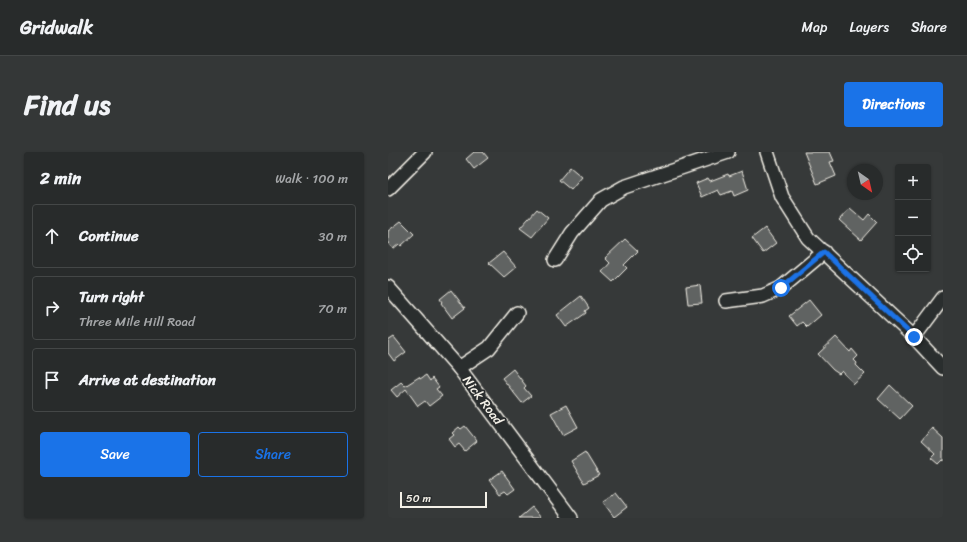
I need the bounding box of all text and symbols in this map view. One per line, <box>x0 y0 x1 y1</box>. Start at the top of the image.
text: Gridwalk <box>20 11 93 44</box>
text: Map <box>802 15 827 40</box>
text: Layers <box>849 15 889 40</box>
text: Share <box>911 15 947 40</box>
text: Find us <box>24 80 111 129</box>
button: Directions <box>844 82 943 127</box>
text: 2 min <box>40 163 81 193</box>
north arrow <box>847 164 883 200</box>
map controls <box>895 164 931 272</box>
button: + <box>895 164 931 200</box>
text: Walk · 100 m <box>275 167 348 190</box>
button: − <box>895 200 931 236</box>
text: Continue <box>79 223 139 249</box>
icon: ahead <box>41 225 63 247</box>
text: 30 m <box>318 225 347 248</box>
button: locate <box>895 236 931 272</box>
route start <box>772 279 790 297</box>
text: Turn right <box>79 284 144 310</box>
icon: right <box>41 297 63 319</box>
text: 70 m <box>318 297 347 320</box>
text: Three Mile Hill Road <box>79 310 195 333</box>
route end <box>905 328 923 346</box>
text: Arrive at destination <box>79 367 216 393</box>
icon: arrive <box>41 369 63 391</box>
street label: Nick Road <box>457 370 510 431</box>
button: Save <box>40 432 190 477</box>
button: Share <box>198 432 348 477</box>
text: 50 m <box>406 489 431 508</box>
scale bar <box>400 490 487 509</box>

